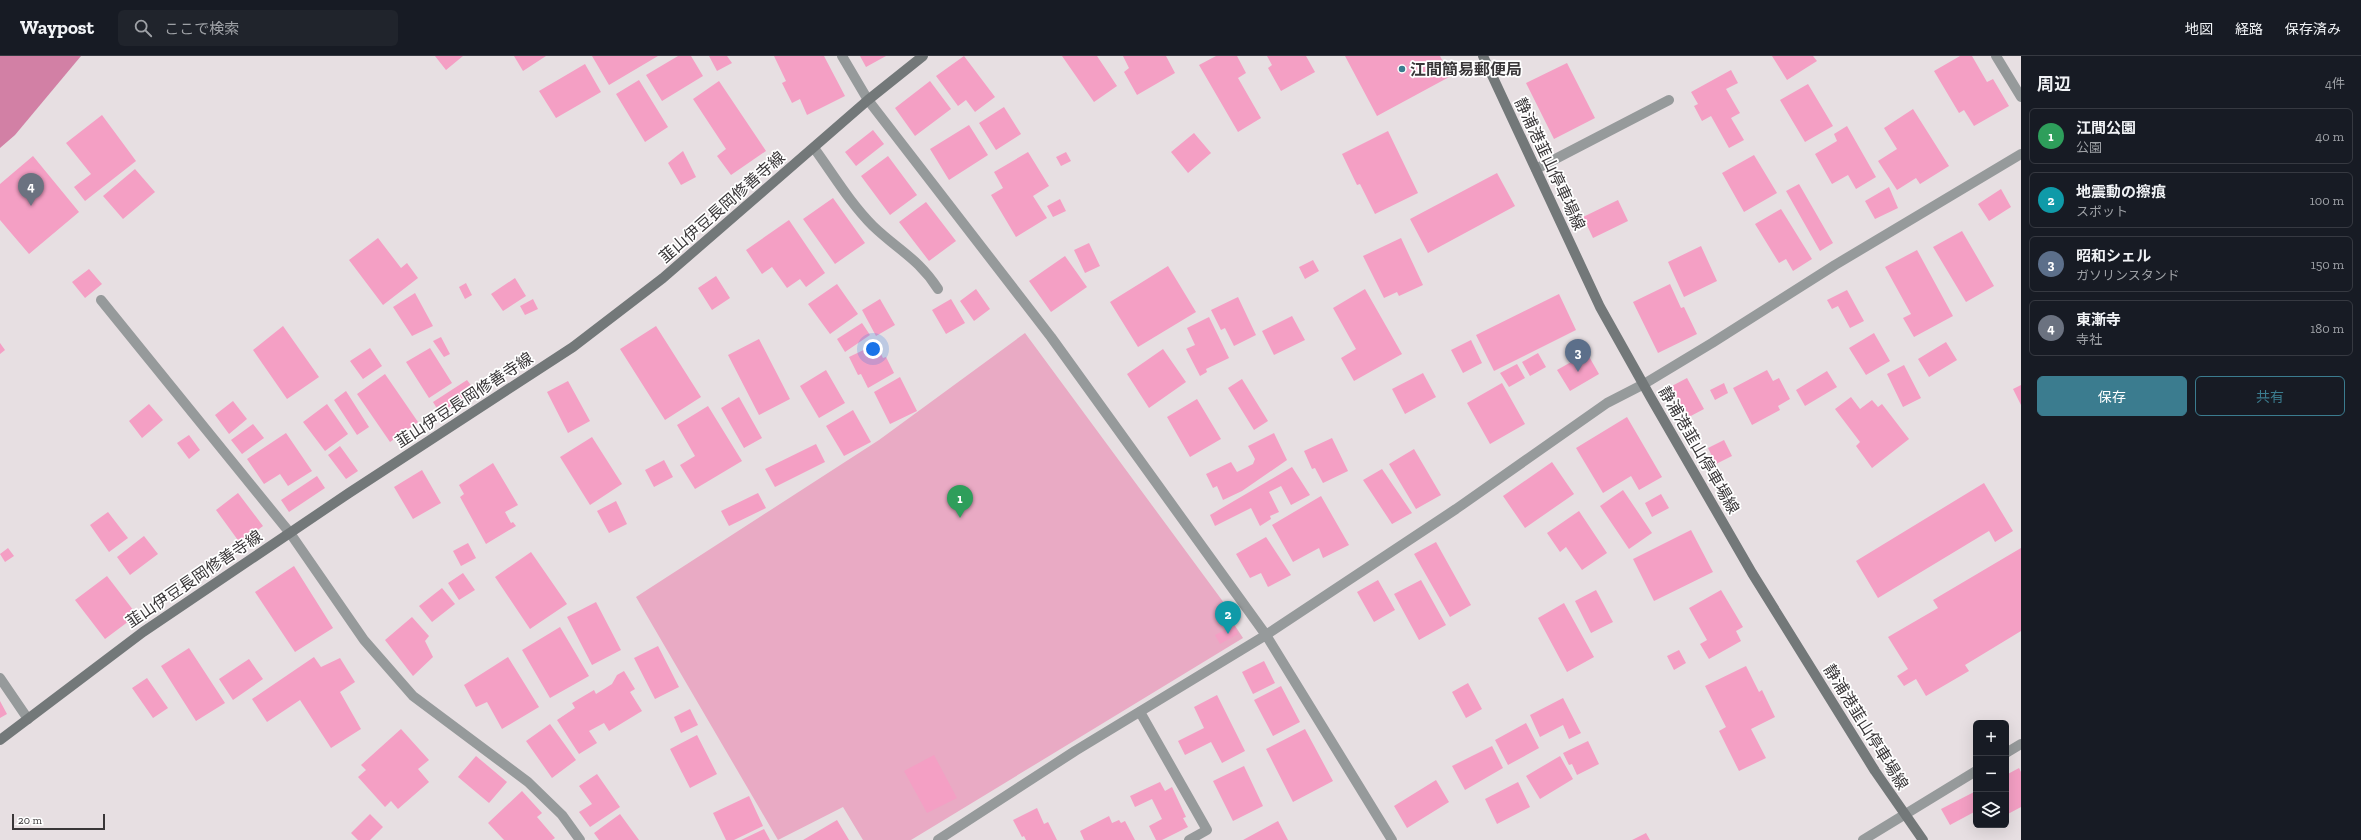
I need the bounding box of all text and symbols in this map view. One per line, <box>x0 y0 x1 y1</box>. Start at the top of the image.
search box <box>118 10 398 46</box>
text: Waypost <box>20 16 94 39</box>
icon: search <box>132 17 154 39</box>
text: ここで検索 <box>164 20 239 38</box>
text: 地図 <box>2185 21 2213 38</box>
text: 経路 <box>2235 21 2263 38</box>
text: 保存済み <box>2285 21 2341 38</box>
place label: 江間簡易郵便局 <box>1410 60 1522 79</box>
marker: 江間簡易郵便局 <box>1397 64 1407 74</box>
text: 周辺 <box>2037 74 2071 94</box>
text: 4件 <box>2325 76 2345 91</box>
street label: 静浦港韮山停車場線 <box>1511 95 1589 233</box>
text: 江間公園 <box>2076 119 2136 137</box>
text: 1 <box>2048 129 2054 144</box>
text: 40 m <box>2315 129 2344 144</box>
text: 公園 <box>2076 140 2102 155</box>
street label: 韮山伊豆長岡修善寺線 <box>655 147 789 267</box>
pin: 4 <box>18 173 44 206</box>
text: 地震動の擦痕 <box>2076 183 2166 201</box>
text: 2 <box>2048 193 2054 208</box>
text: 100 m <box>2310 193 2344 208</box>
text: スポット <box>2076 204 2128 219</box>
text: 昭和シェル <box>2076 247 2151 265</box>
text: 3 <box>2048 257 2054 272</box>
text: 150 m <box>2311 257 2344 272</box>
text: ガソリンスタンド <box>2076 268 2180 283</box>
text: 東漸寺 <box>2076 311 2121 329</box>
text: 4 <box>2047 321 2055 336</box>
text: 180 m <box>2310 321 2344 336</box>
text: 寺社 <box>2076 332 2102 347</box>
your location <box>863 339 883 359</box>
pin: 3 <box>1565 339 1591 372</box>
street label: 韮山伊豆長岡修善寺線 <box>392 348 536 452</box>
button: 保存 <box>2037 376 2187 416</box>
button: 共有 <box>2195 376 2345 416</box>
street label: 静浦港韮山停車場線 <box>1655 383 1743 517</box>
pin: 1 <box>947 485 973 518</box>
street label: 韮山伊豆長岡修善寺線 <box>122 526 266 632</box>
pin: 2 <box>1215 601 1241 634</box>
street label: 静浦港韮山停車場線 <box>1820 661 1912 793</box>
map controls <box>1973 720 2009 828</box>
button: + <box>1973 720 2009 756</box>
button: − <box>1973 756 2009 792</box>
button: layers <box>1973 792 2009 828</box>
scale bar <box>12 812 105 831</box>
text: 20 m <box>18 814 42 827</box>

